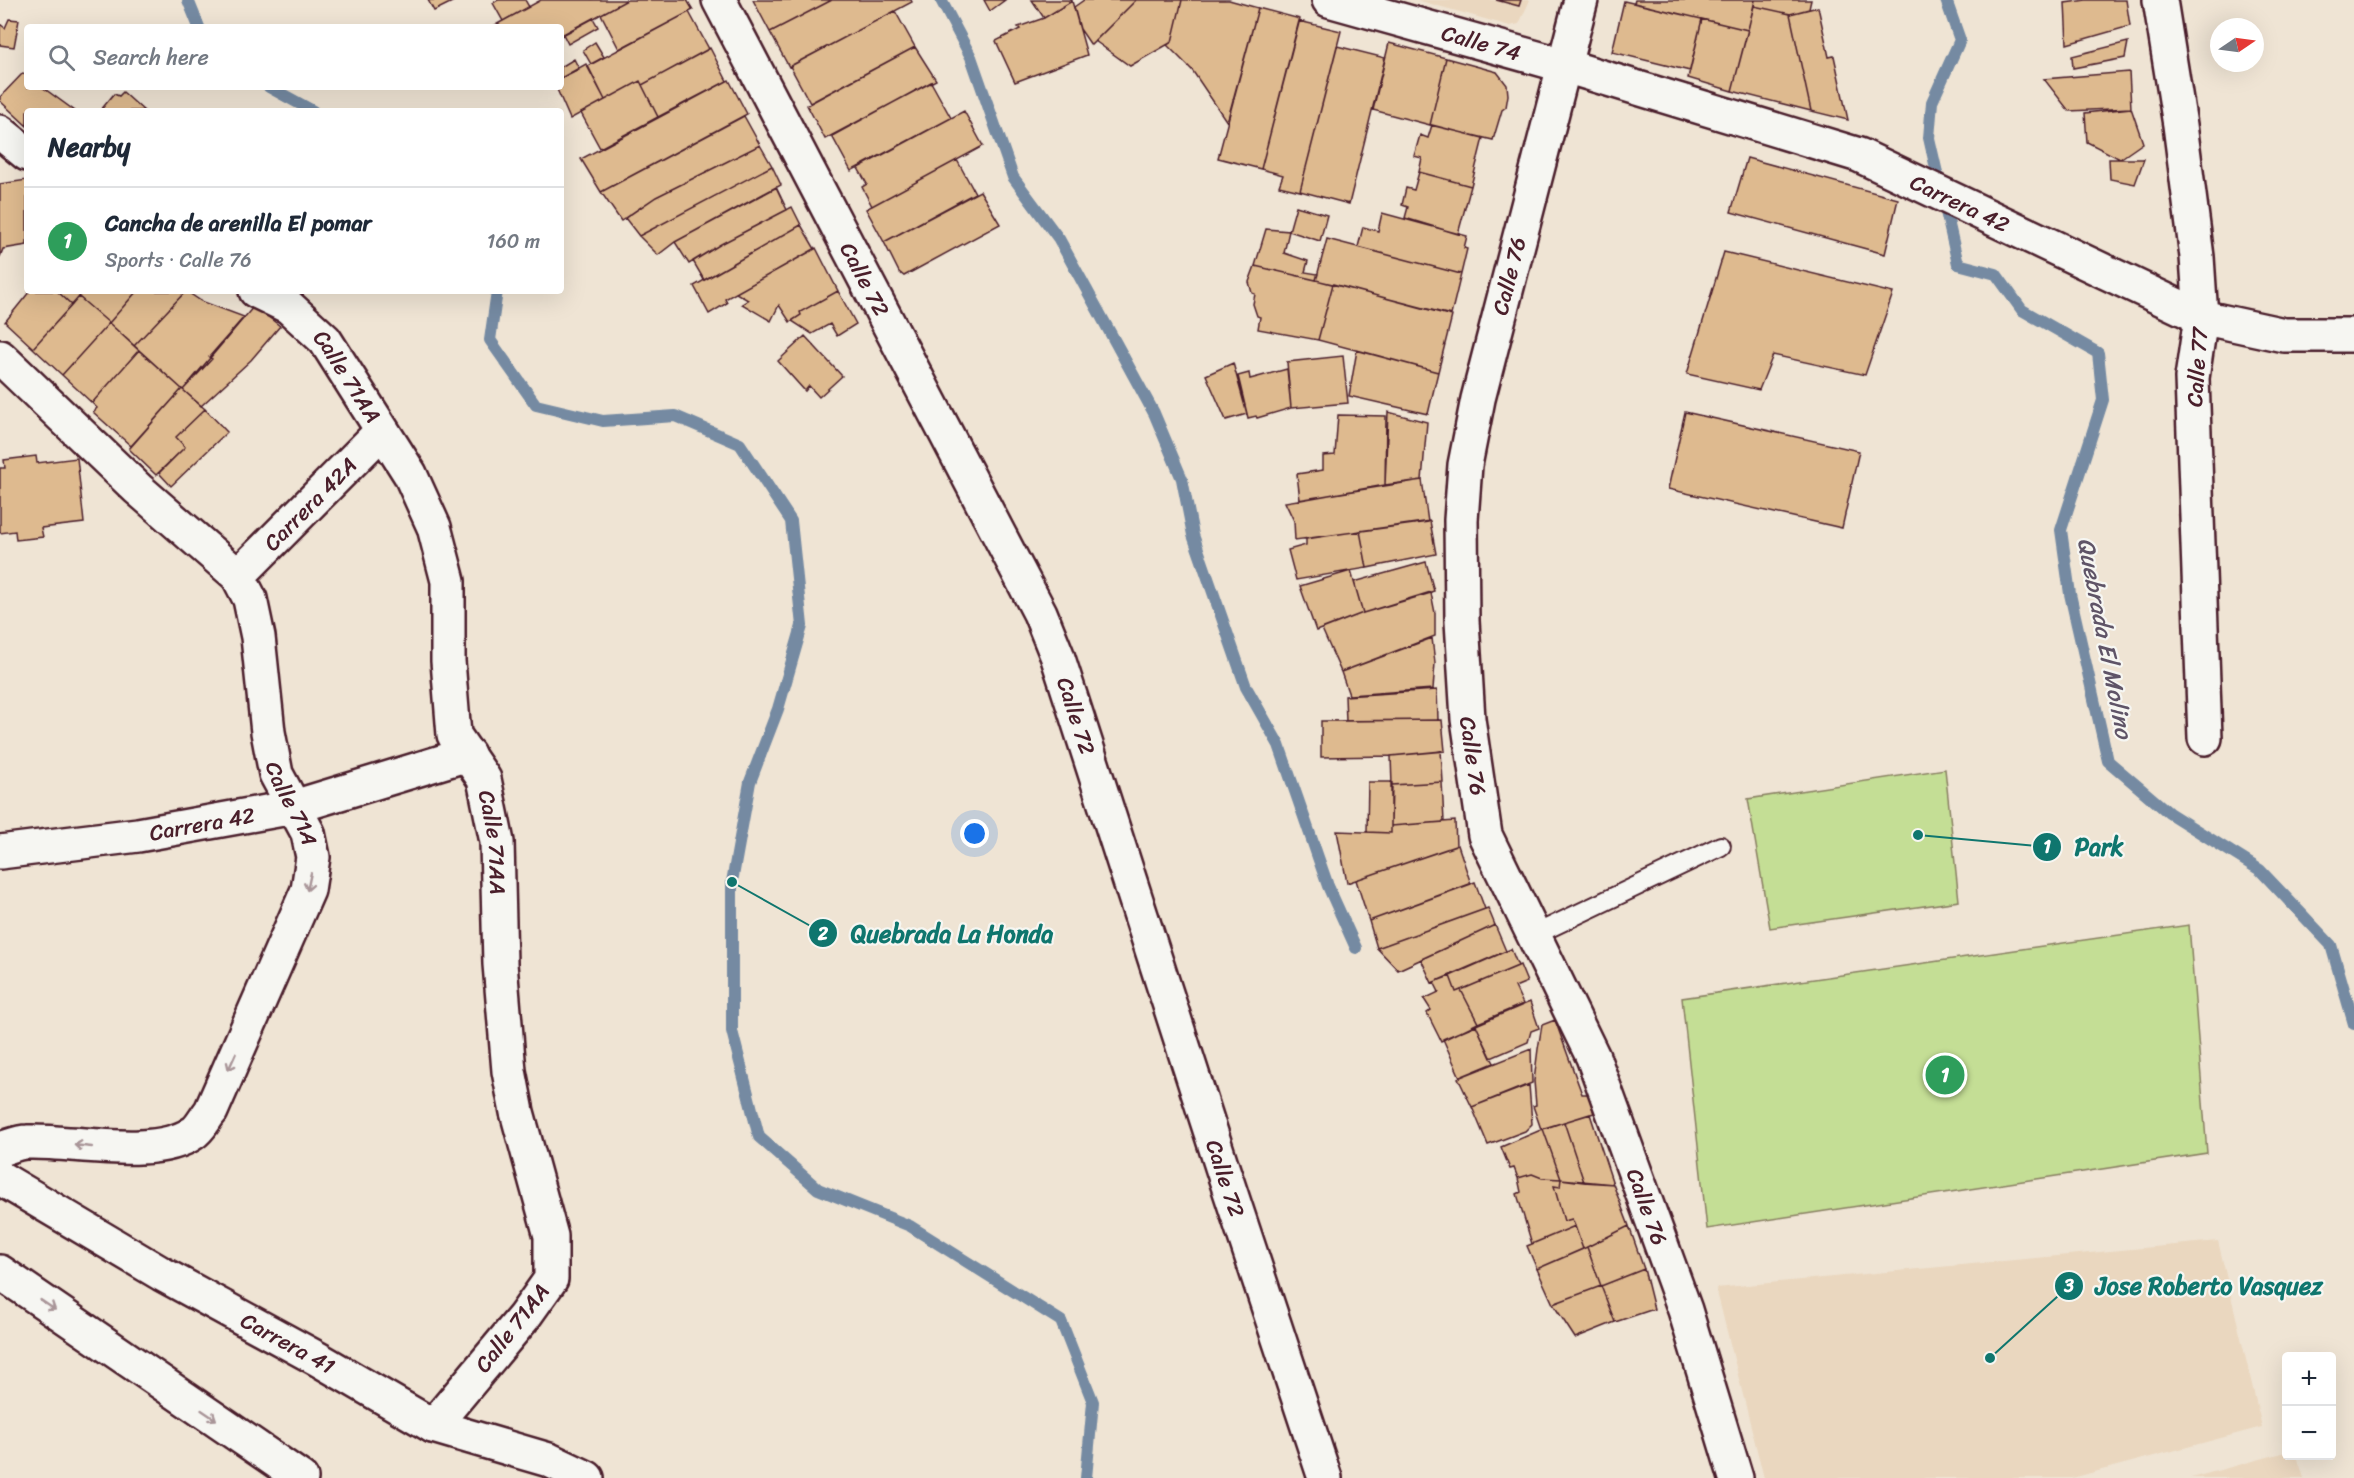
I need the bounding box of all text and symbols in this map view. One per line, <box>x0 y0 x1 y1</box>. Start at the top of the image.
street label: Calle 74 <box>1437 13 1526 72</box>
north arrow <box>2210 18 2264 72</box>
search box <box>24 24 564 90</box>
text: Search here <box>93 38 209 77</box>
icon: search <box>45 41 78 74</box>
text: Nearby <box>48 124 130 170</box>
street label: Carrera 42 <box>1904 162 2017 243</box>
text: Cancha de arenilla El pomar <box>105 204 371 243</box>
text: 1 <box>63 224 72 259</box>
text: 160 m <box>487 224 540 259</box>
street label: Calle 76 <box>1480 233 1538 319</box>
street label: Calle 72 <box>829 235 901 324</box>
text: Sports · Calle 76 <box>105 243 252 278</box>
street label: Calle 71AA <box>304 319 392 431</box>
street label: Calle 77 <box>2175 325 2219 408</box>
street label: Carrera 42A <box>253 447 366 560</box>
water label: Quebrada El Molino <box>2065 534 2145 744</box>
street label: Calle 72 <box>1046 672 1107 760</box>
street label: Calle 76 <box>1448 714 1498 798</box>
street label: Calle 71A <box>255 759 329 848</box>
street label: Calle 71AA <box>467 787 518 895</box>
street label: Carrera 42 <box>146 795 258 852</box>
your location <box>960 819 989 848</box>
callout: Park <box>2032 826 2135 868</box>
text: Park <box>2074 826 2124 868</box>
text: 1 <box>2043 831 2051 863</box>
one-way arrow <box>303 872 314 892</box>
callout: Quebrada La Honda <box>808 912 1065 954</box>
text: Quebrada La Honda <box>851 913 1053 955</box>
text: 2 <box>817 918 829 950</box>
one-way arrow <box>226 1052 238 1070</box>
pin: 1 <box>1926 1052 1964 1098</box>
street label: Calle 72 <box>1195 1134 1257 1222</box>
one-way arrow <box>73 1140 93 1151</box>
street label: Calle 76 <box>1616 1163 1679 1251</box>
callout: Jose Roberto Vasquez <box>2054 1265 2334 1307</box>
text: Jose Roberto Vasquez <box>2093 1265 2324 1307</box>
text: 3 <box>2063 1270 2074 1302</box>
street label: Calle 71AA <box>464 1275 560 1381</box>
one-way arrow <box>40 1299 56 1311</box>
street label: Carrera 41 <box>234 1301 343 1385</box>
map controls <box>2282 1352 2336 1460</box>
button: + <box>2282 1352 2336 1406</box>
button: − <box>2282 1406 2336 1460</box>
one-way arrow <box>200 1409 217 1421</box>

